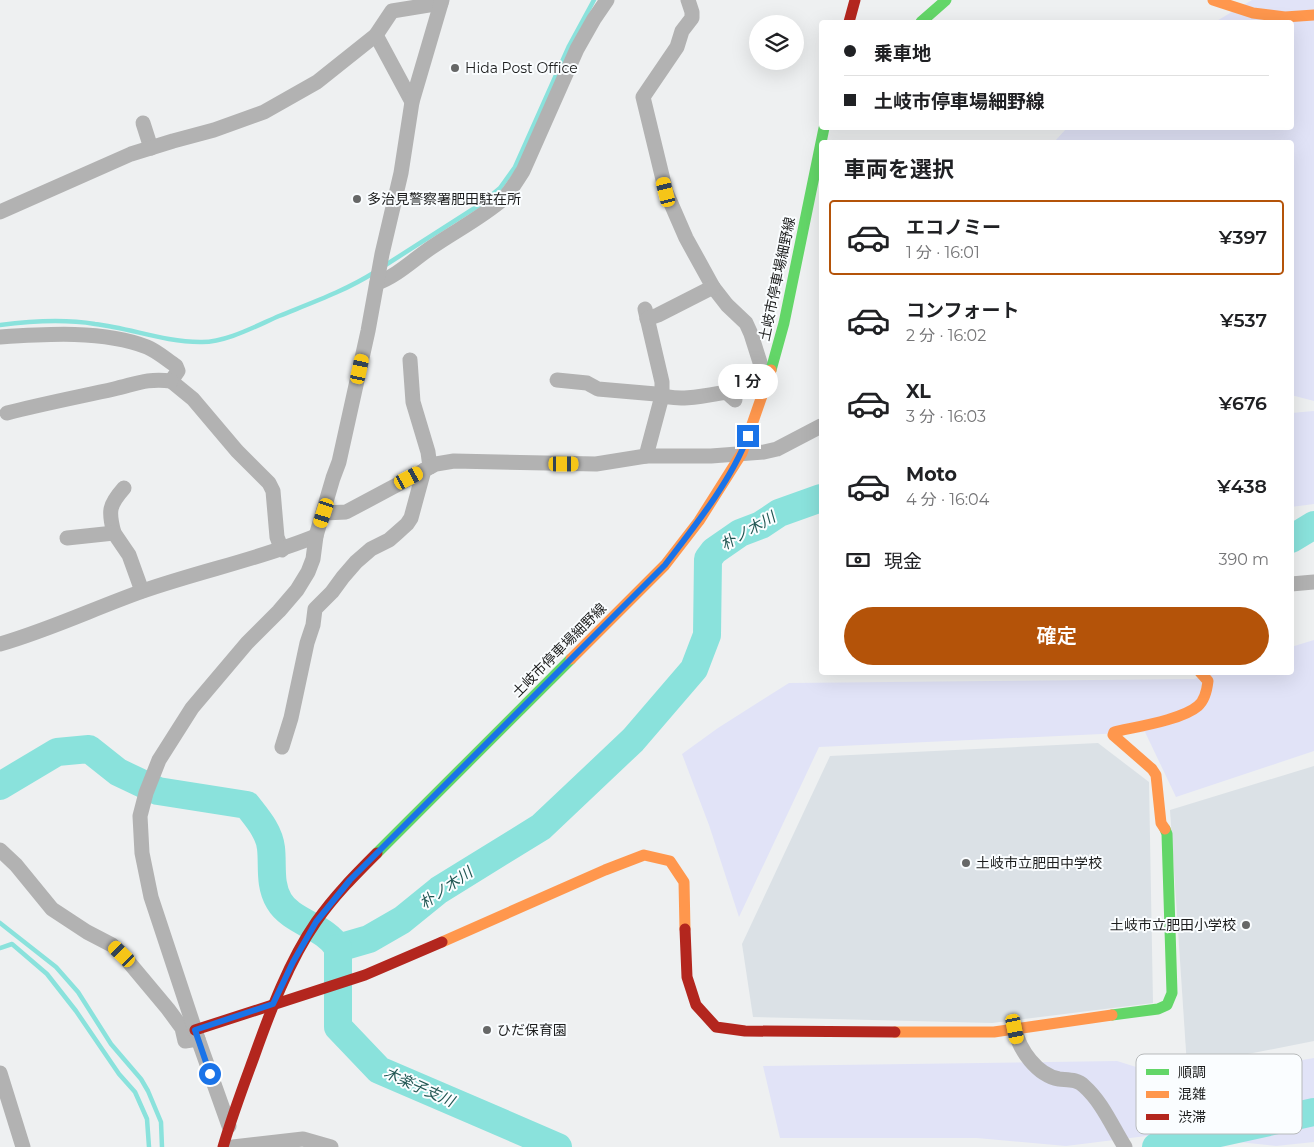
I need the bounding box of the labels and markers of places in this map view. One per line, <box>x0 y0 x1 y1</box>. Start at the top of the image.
place label: Hida Post Office <box>465 59 578 77</box>
marker: Hida Post Office <box>449 62 461 74</box>
place label: 多治見警察署肥田駐在所 <box>367 190 521 208</box>
marker: 多治見警察署肥田駐在所 <box>351 193 363 205</box>
place label: 土岐市立肥田中学校 <box>976 854 1102 872</box>
marker: 土岐市立肥田中学校 <box>960 857 972 869</box>
place label: 土岐市立肥田小学校 <box>1110 916 1236 934</box>
marker: 土岐市立肥田小学校 <box>1240 919 1252 931</box>
place label: ひだ保育園 <box>497 1021 567 1039</box>
marker: ひだ保育園 <box>481 1024 493 1036</box>

